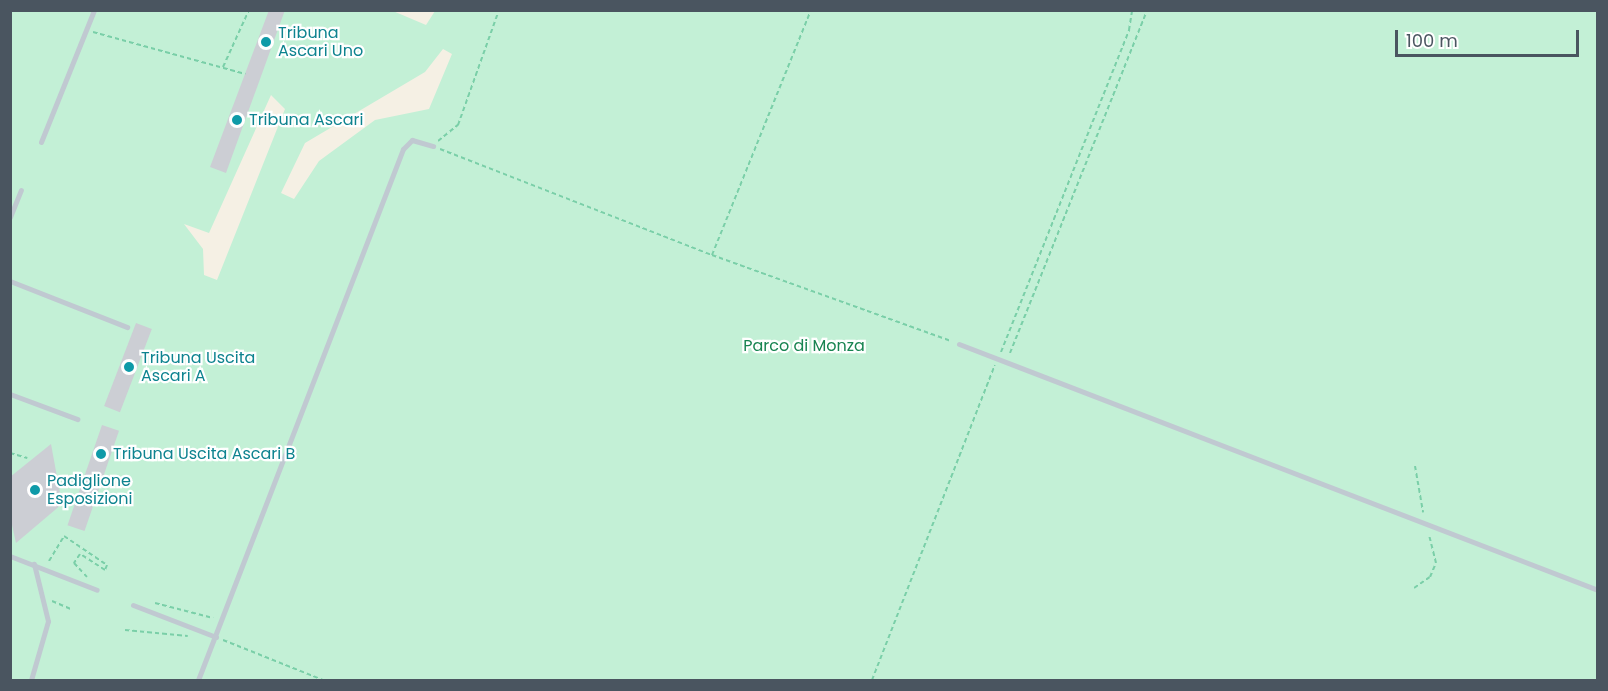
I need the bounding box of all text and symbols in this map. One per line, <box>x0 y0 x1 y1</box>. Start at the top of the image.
scale bar <box>1398 18 1582 56</box>
place label: Tribuna Ascari Uno <box>278 23 363 61</box>
text: 100 m <box>1406 28 1458 53</box>
marker: Tribuna Ascari Uno <box>259 35 273 49</box>
place label: Tribuna Ascari <box>249 110 364 130</box>
marker: Tribuna Ascari <box>230 113 244 127</box>
park label: Parco di Monza <box>743 336 865 356</box>
place label: Tribuna Uscita Ascari A <box>141 348 255 386</box>
marker: Tribuna Uscita Ascari A <box>122 360 136 374</box>
place label: Tribuna Uscita Ascari B <box>113 444 295 464</box>
marker: Tribuna Uscita Ascari B <box>94 447 108 461</box>
place label: Padiglione Esposizioni <box>47 471 133 509</box>
marker: Padiglione Esposizioni <box>28 483 42 497</box>

